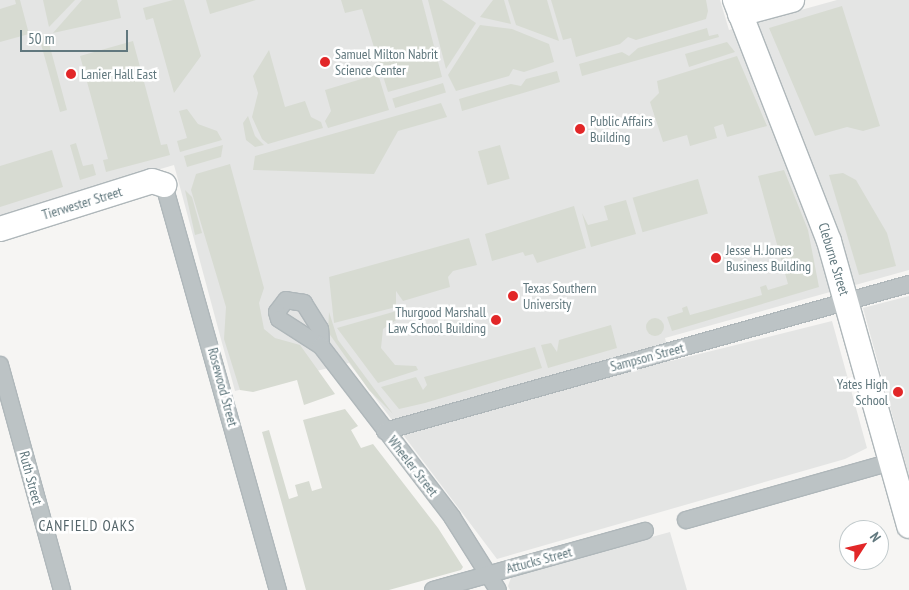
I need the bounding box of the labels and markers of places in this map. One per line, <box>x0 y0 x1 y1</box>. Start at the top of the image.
place label: Samuel Milton Nabrit Science Center <box>335 46 438 78</box>
marker: Samuel Milton Nabrit Science Center <box>319 56 331 68</box>
place label: Lanier Hall East <box>81 66 157 82</box>
marker: Lanier Hall East <box>65 68 77 80</box>
place label: Public Affairs Building <box>590 113 653 146</box>
marker: Public Affairs Building <box>574 123 586 135</box>
place label: Jesse H. Jones Business Building <box>726 242 811 274</box>
marker: Jesse H. Jones Business Building <box>710 252 722 264</box>
place label: Texas Southern University <box>523 280 596 312</box>
marker: Texas Southern University <box>507 290 519 302</box>
place label: Thurgood Marshall Law School Building <box>388 304 486 336</box>
marker: Thurgood Marshall Law School Building <box>490 314 502 326</box>
place label: Yates High School <box>837 376 888 408</box>
marker: Yates High School <box>892 386 904 398</box>

